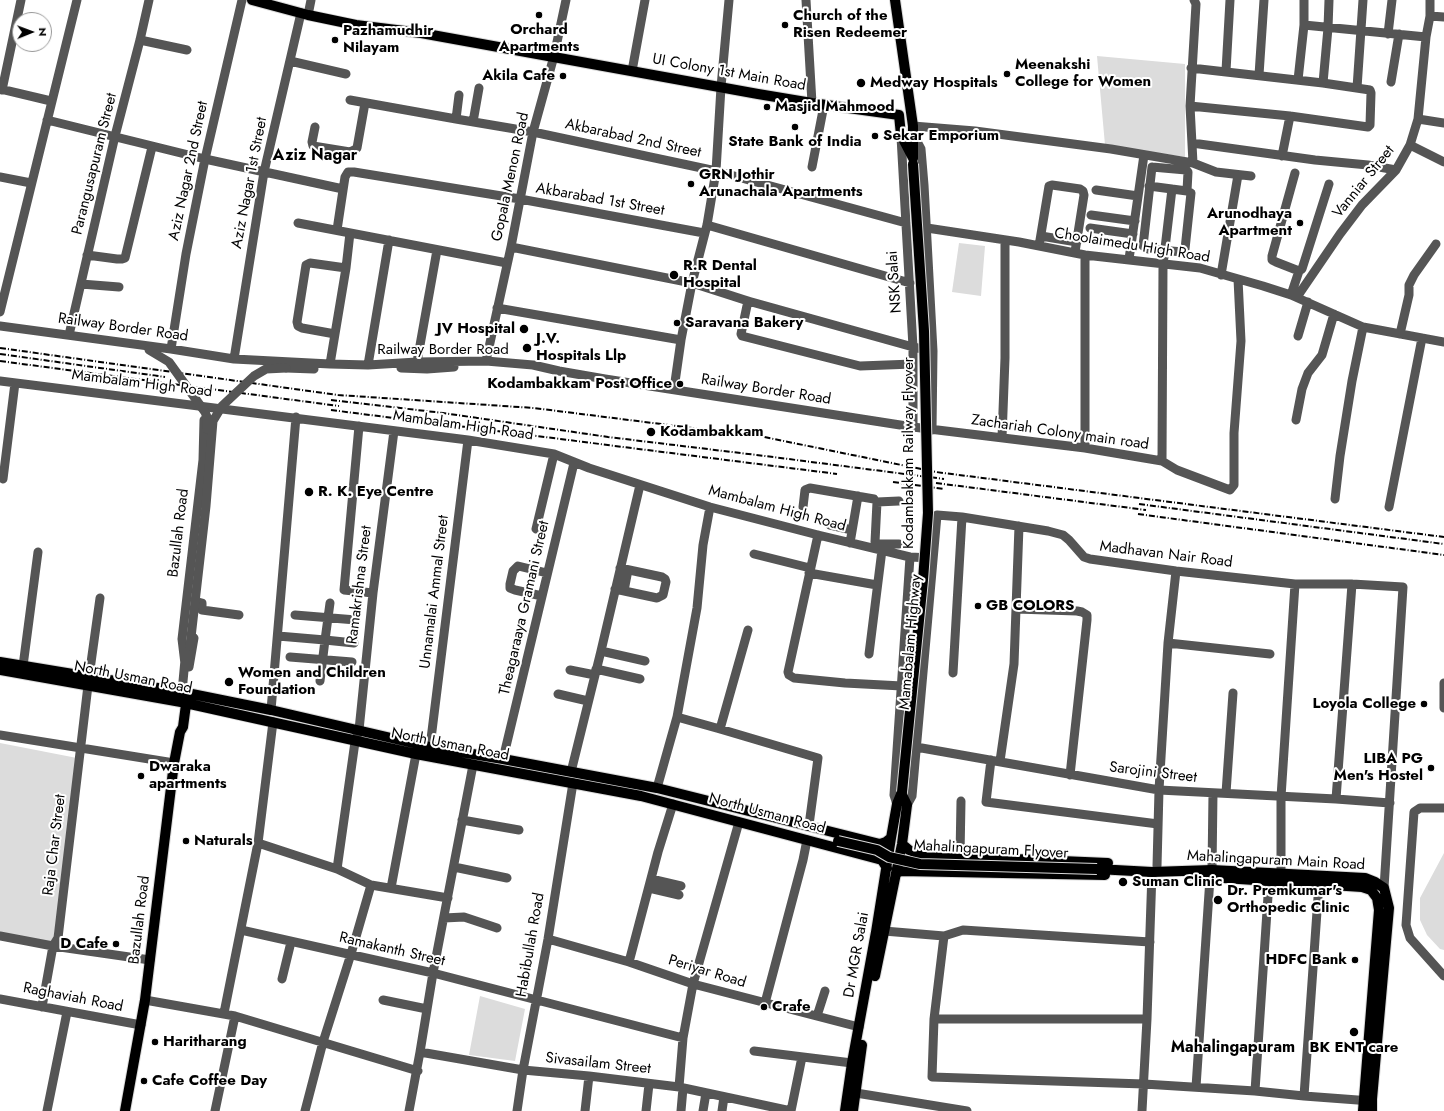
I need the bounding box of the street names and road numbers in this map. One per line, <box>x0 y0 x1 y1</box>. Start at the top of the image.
street label: UI Colony 1st Main Road <box>651 51 807 95</box>
street label: Parangusapuram Street <box>69 91 121 237</box>
street label: Aziz Nagar 2nd Street <box>165 100 213 242</box>
street label: Gopala Menon Road <box>489 111 533 243</box>
street label: Aziz Nagar 1st Street <box>228 116 272 250</box>
street label: Akbarabad 2nd Street <box>563 116 703 162</box>
street label: Vanniar Street <box>1329 142 1399 222</box>
street label: Akbarabad 1st Street <box>534 180 666 220</box>
street label: Choolaimedu High Road <box>1053 225 1211 267</box>
street label: NSK Salai <box>884 250 906 314</box>
street label: Railway Border Road <box>57 310 189 346</box>
street label: Railway Border Road <box>377 341 509 359</box>
street label: Kodambakkam Railway Flyover <box>900 357 918 549</box>
street label: Mambalam High Road <box>71 366 213 402</box>
street label: Railway Border Road <box>700 371 832 409</box>
street label: Mambalam High Road <box>392 407 534 445</box>
street label: Zachariah Colony main road <box>970 412 1150 454</box>
street label: Mambalam High Road <box>706 482 848 536</box>
street label: Bazullah Road <box>165 488 193 578</box>
street label: Unnamalai Ammal Street <box>417 514 453 670</box>
street label: Theagaraaya Gramani Street <box>496 519 554 697</box>
street label: Ramakrishna Street <box>344 525 376 645</box>
street label: Madhavan Nair Road <box>1098 538 1234 572</box>
street label: Mamabalam Highway <box>896 574 926 710</box>
street label: North Usman Road <box>72 658 194 698</box>
street label: North Usman Road <box>389 725 511 765</box>
street label: Sarojini Street <box>1108 759 1198 787</box>
street label: North Usman Road <box>707 790 827 838</box>
street label: Raja Char Street <box>40 793 70 897</box>
street label: Mahalingapuram Flyover <box>913 837 1069 863</box>
street label: Mahalingapuram Main Road <box>1186 847 1366 875</box>
street label: Bazullah Road <box>126 875 154 965</box>
street label: Habibullah Road <box>513 891 549 999</box>
street label: Dr MGR Salai <box>841 911 873 999</box>
street label: Ramakanth Street <box>337 929 447 971</box>
street label: Periyar Road <box>666 952 748 992</box>
street label: Raghaviah Road <box>21 979 125 1017</box>
street label: Sivasailam Street <box>544 1050 652 1078</box>

